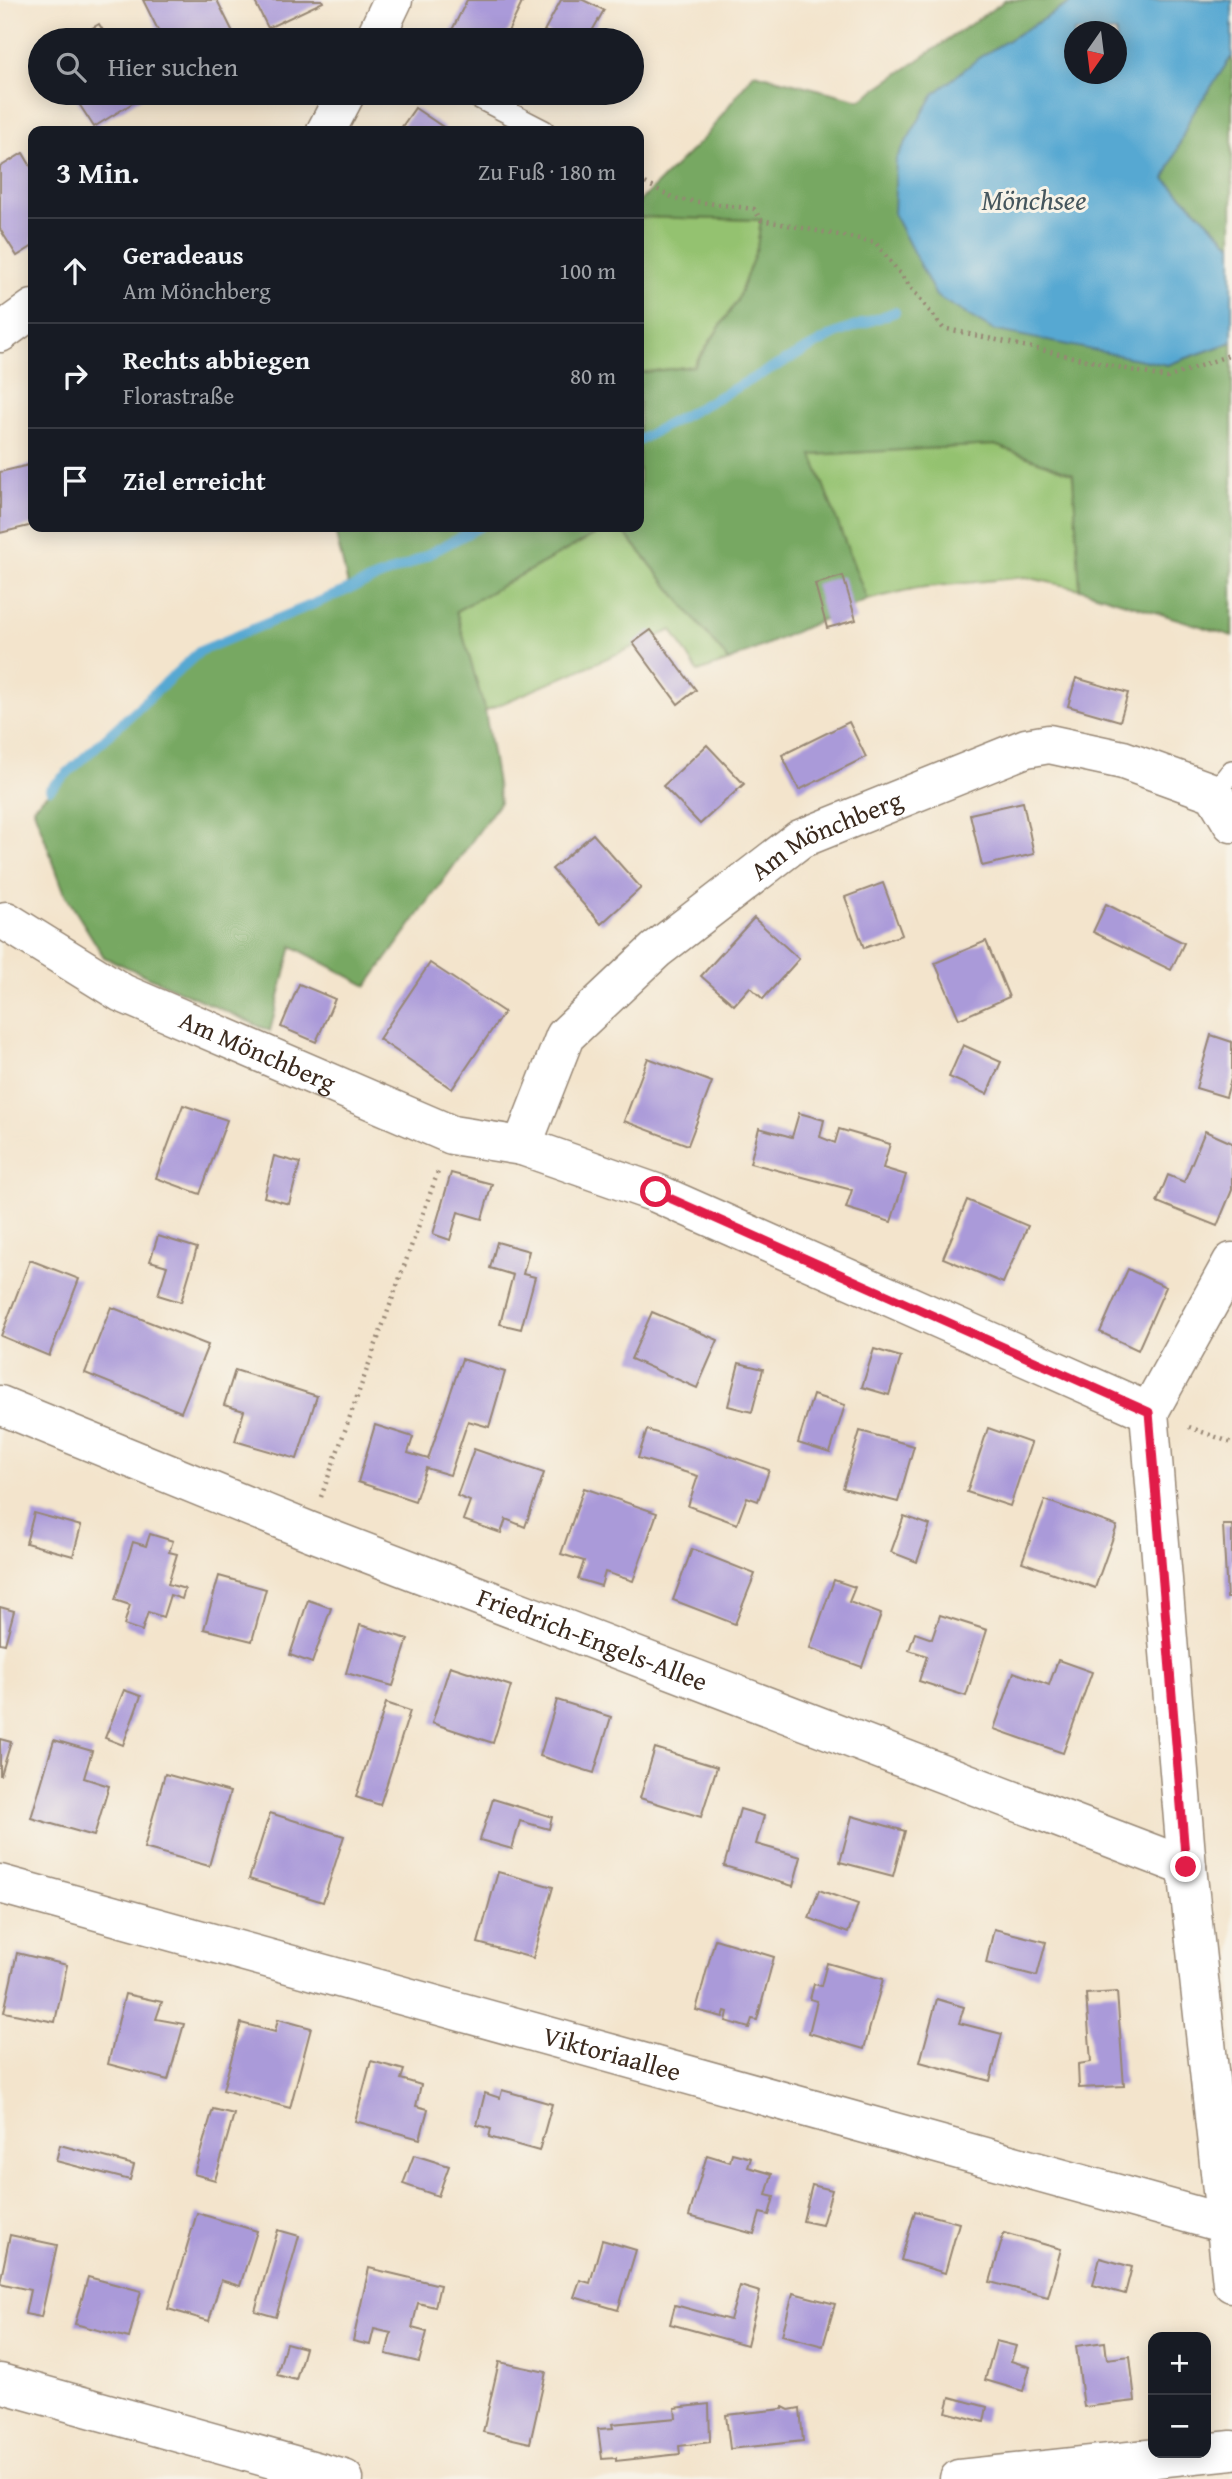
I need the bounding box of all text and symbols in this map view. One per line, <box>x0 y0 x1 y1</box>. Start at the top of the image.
north arrow <box>1064 21 1127 84</box>
search box <box>28 28 644 105</box>
text: Hier suchen <box>108 47 238 86</box>
icon: search <box>52 48 90 86</box>
text: 3 Min. <box>56 150 139 194</box>
text: Zu Fuß · 180 m <box>478 155 616 188</box>
water label: Mönchsee <box>982 179 1086 220</box>
text: Geradeaus <box>123 235 244 274</box>
icon: ahead <box>56 252 94 290</box>
text: 100 m <box>559 254 616 287</box>
text: Am Mönchberg <box>123 274 271 307</box>
text: Rechts abbiegen <box>123 340 310 379</box>
icon: right <box>56 357 94 395</box>
text: 80 m <box>570 359 616 392</box>
text: Florastraße <box>123 379 234 412</box>
text: Ziel erreicht <box>123 461 266 500</box>
icon: arrive <box>56 462 94 500</box>
street label: Am Mönchberg <box>742 780 908 890</box>
street label: Am Mönchberg <box>173 1000 342 1102</box>
route start <box>640 1176 671 1207</box>
street label: Friedrich-Engels-Allee <box>472 1577 713 1701</box>
route end <box>1170 1851 1201 1882</box>
street label: Viktoriaallee <box>539 2015 686 2091</box>
map controls <box>1148 2332 1211 2458</box>
button: + <box>1148 2332 1211 2395</box>
button: − <box>1148 2395 1211 2458</box>

